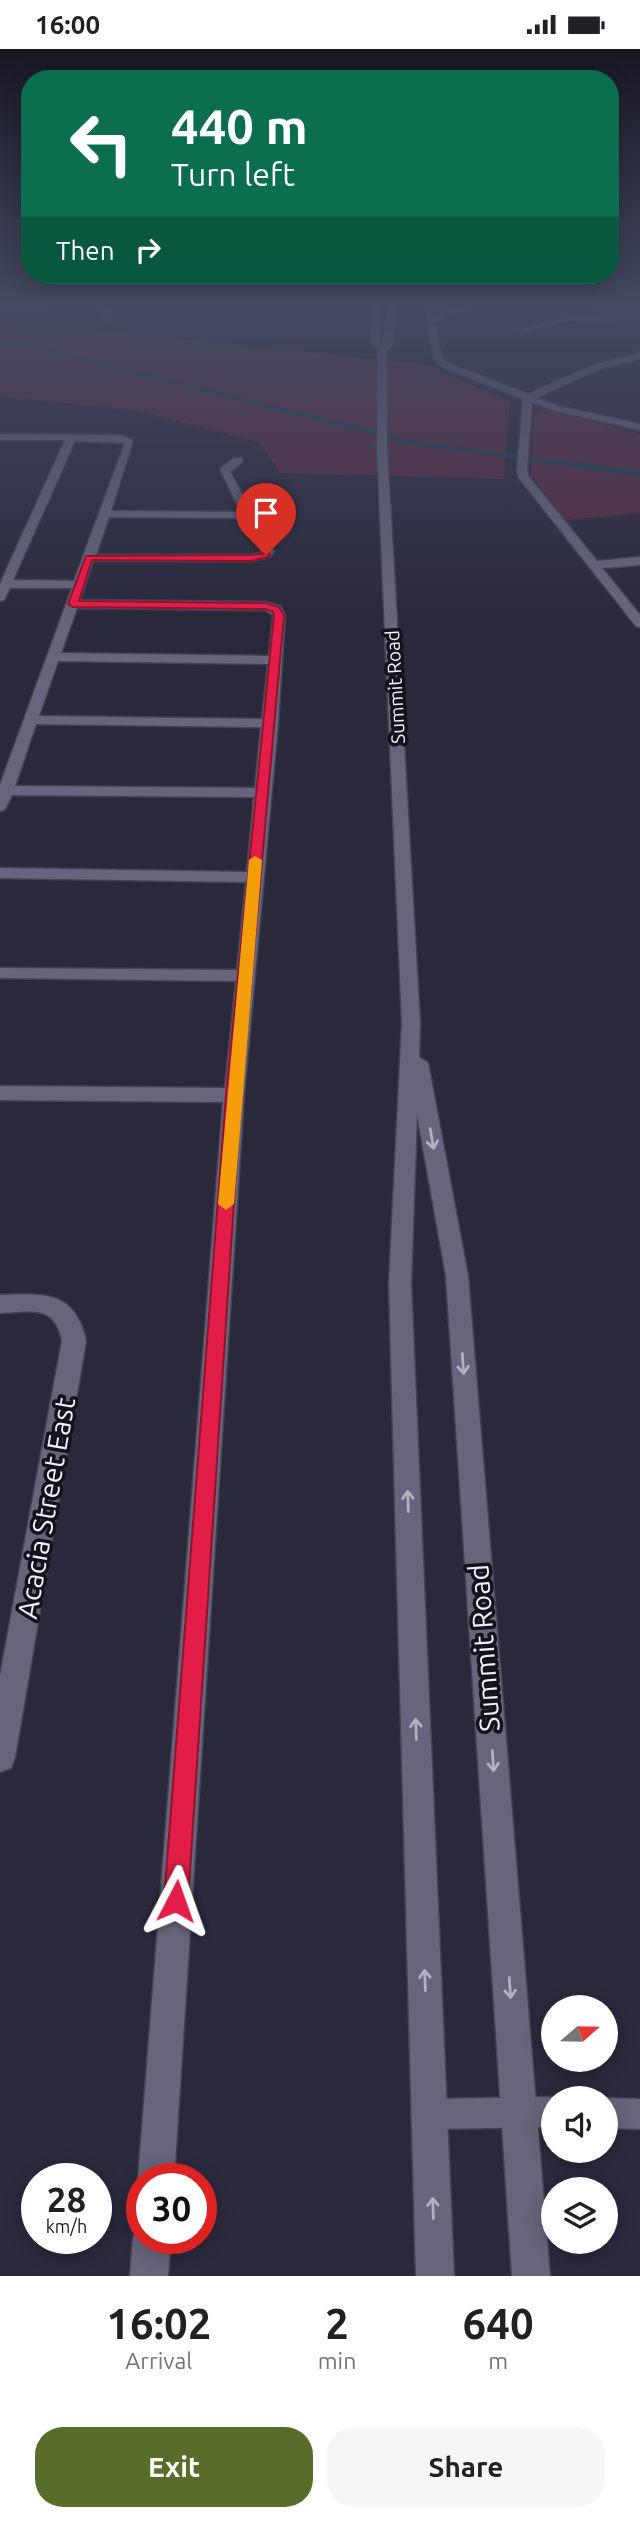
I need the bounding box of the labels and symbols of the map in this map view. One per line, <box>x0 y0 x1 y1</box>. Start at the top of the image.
pin <box>236 483 296 555</box>
street label: Summit Road <box>381 630 409 744</box>
one-way arrow <box>426 1127 439 1150</box>
one-way arrow <box>457 1352 470 1375</box>
street label: Acacia Street East <box>11 1395 80 1621</box>
one-way arrow <box>402 1490 415 1513</box>
street label: Summit Road <box>462 1563 505 1733</box>
one-way arrow <box>410 1717 423 1740</box>
one-way arrow <box>487 1750 500 1772</box>
position arrow <box>139 1864 213 1938</box>
one-way arrow <box>418 1969 431 1992</box>
one-way arrow <box>504 1977 517 1999</box>
north arrow <box>541 1995 618 2072</box>
speed limit sign: 30 <box>126 2163 217 2254</box>
one-way arrow <box>426 2197 439 2220</box>

